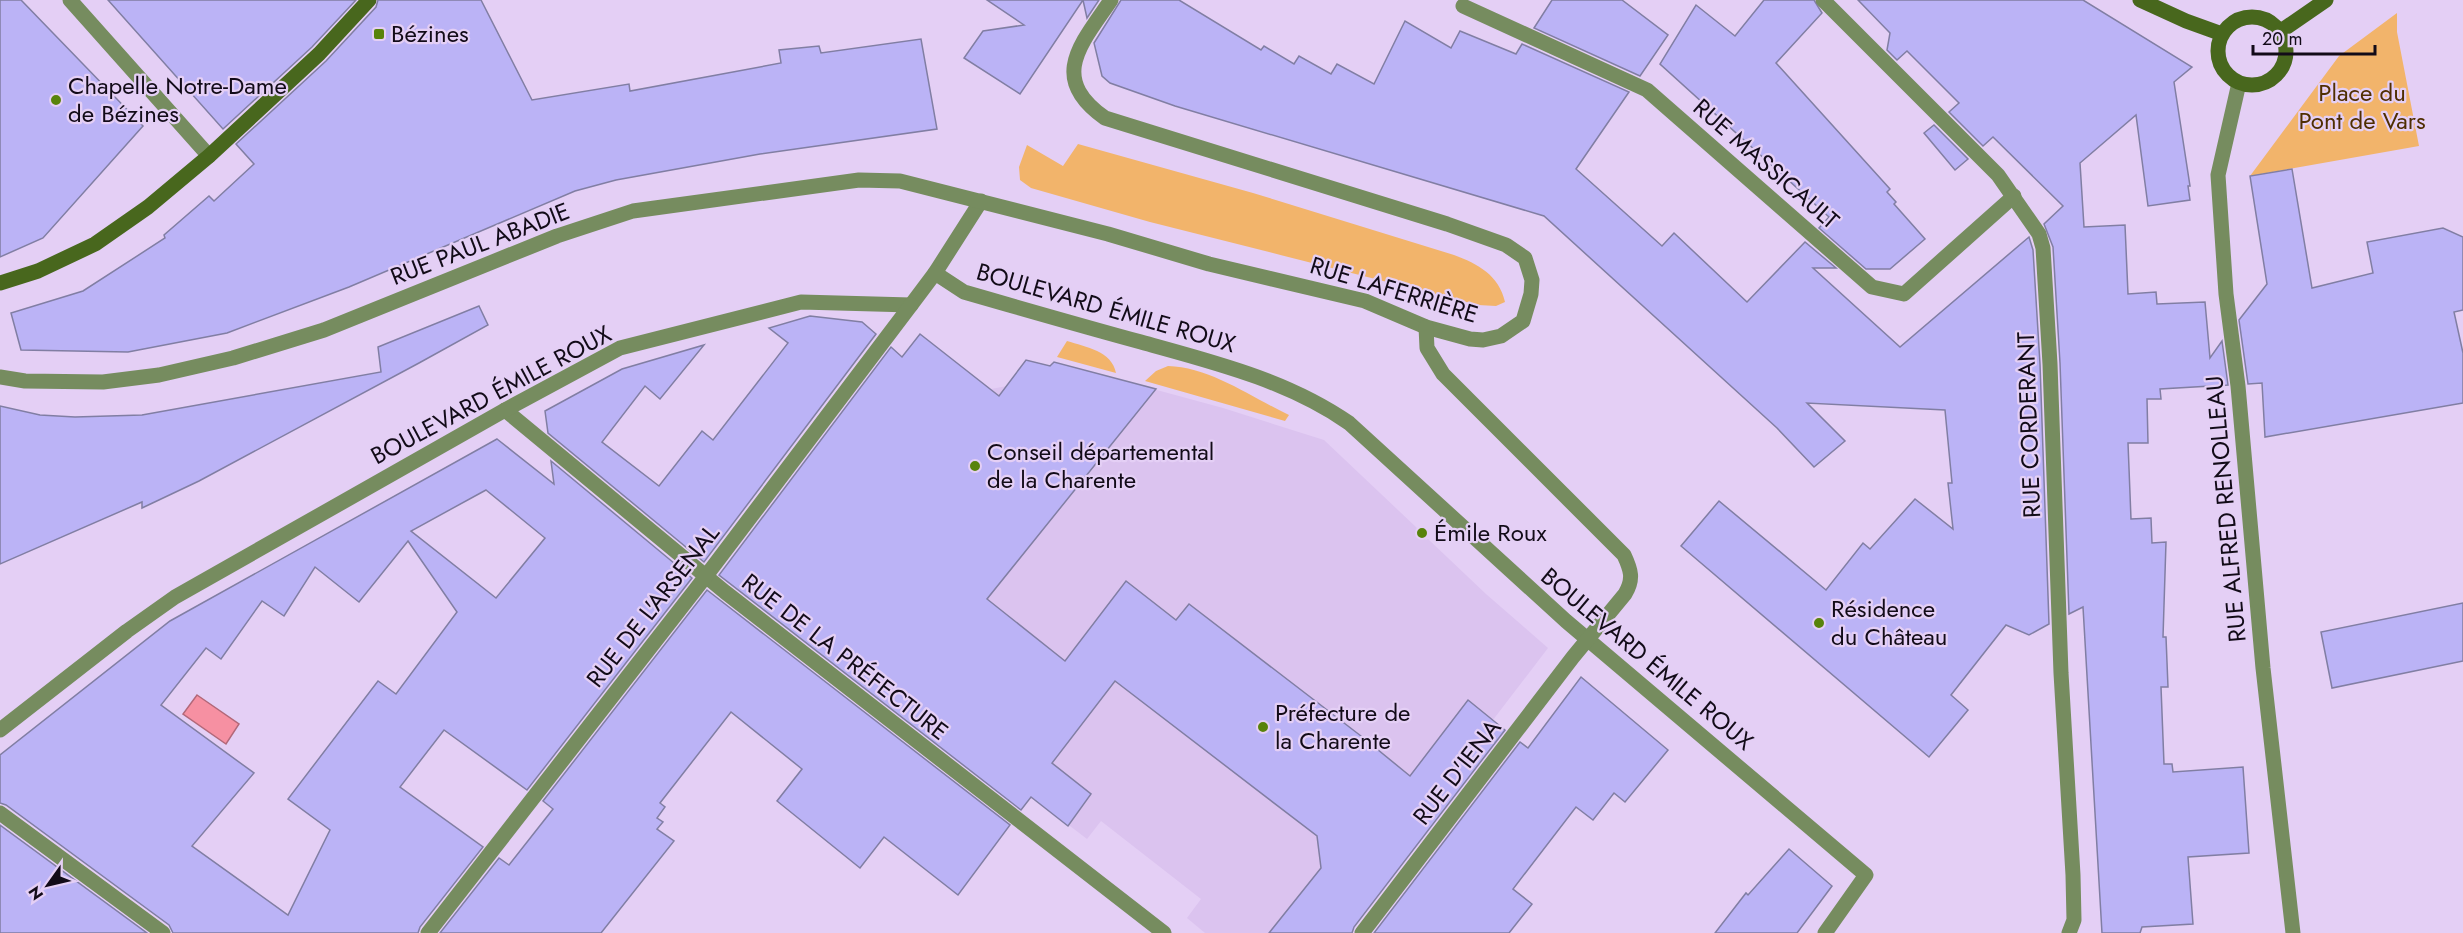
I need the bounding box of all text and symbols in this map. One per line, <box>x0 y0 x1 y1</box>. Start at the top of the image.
place label: Bézines <box>391 16 469 51</box>
scale bar <box>2253 18 2374 56</box>
text: 20 m <box>2262 26 2302 52</box>
marker: Bézines <box>372 27 386 41</box>
place label: Chapelle Notre-Dame de Bézines <box>68 68 287 131</box>
park label: Place du Pont de Vars <box>2298 75 2426 138</box>
street label: RUE MASSICAULT <box>1686 90 1847 237</box>
marker: Chapelle Notre-Dame de Bézines <box>49 93 63 107</box>
street label: RUE PAUL ABADIE <box>385 193 574 294</box>
street label: RUE LAFERRIÈRE <box>1306 247 1482 332</box>
street label: BOULEVARD ÉMILE ROUX <box>972 254 1240 361</box>
street label: BOULEVARD ÉMILE ROUX <box>364 316 618 473</box>
street label: RUE CORDERANT <box>2008 331 2049 519</box>
street label: RUE ALFRED RENOLLEAU <box>2196 374 2255 644</box>
place label: Conseil départemental de la Charente <box>987 434 1214 497</box>
marker: Conseil départemental de la Charente <box>968 459 982 473</box>
place label: Émile Roux <box>1434 515 1547 550</box>
street label: RUE DE L'ARSENAL <box>578 517 728 695</box>
marker: Émile Roux <box>1415 526 1429 540</box>
street label: BOULEVARD ÉMILE ROUX <box>1533 559 1762 759</box>
street label: RUE DE LA PRÉFECTURE <box>735 565 956 748</box>
place label: Résidence du Château <box>1831 591 1947 654</box>
marker: Résidence du Château <box>1812 616 1826 630</box>
place label: Préfecture de la Charente <box>1275 695 1410 758</box>
street label: RUE D'IENA <box>1404 711 1509 832</box>
marker: Préfecture de la Charente <box>1256 720 1270 734</box>
north arrow <box>18 855 78 915</box>
text: N <box>23 881 49 905</box>

